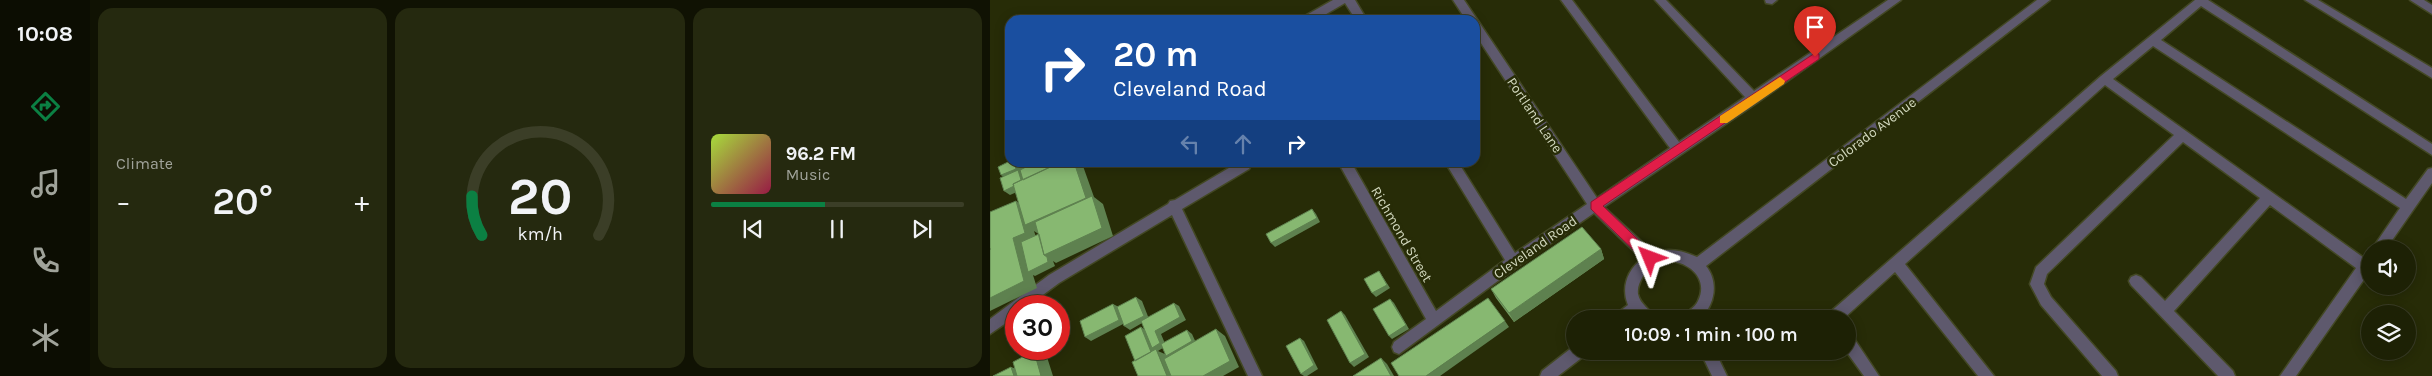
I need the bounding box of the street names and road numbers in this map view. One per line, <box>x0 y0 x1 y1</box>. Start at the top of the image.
street label: Portland Lane <box>1503 74 1566 156</box>
street label: Colorado Avenue <box>1825 94 1920 171</box>
street label: Richmond Street <box>1367 183 1436 285</box>
street label: Cleveland Road <box>1490 212 1580 282</box>

